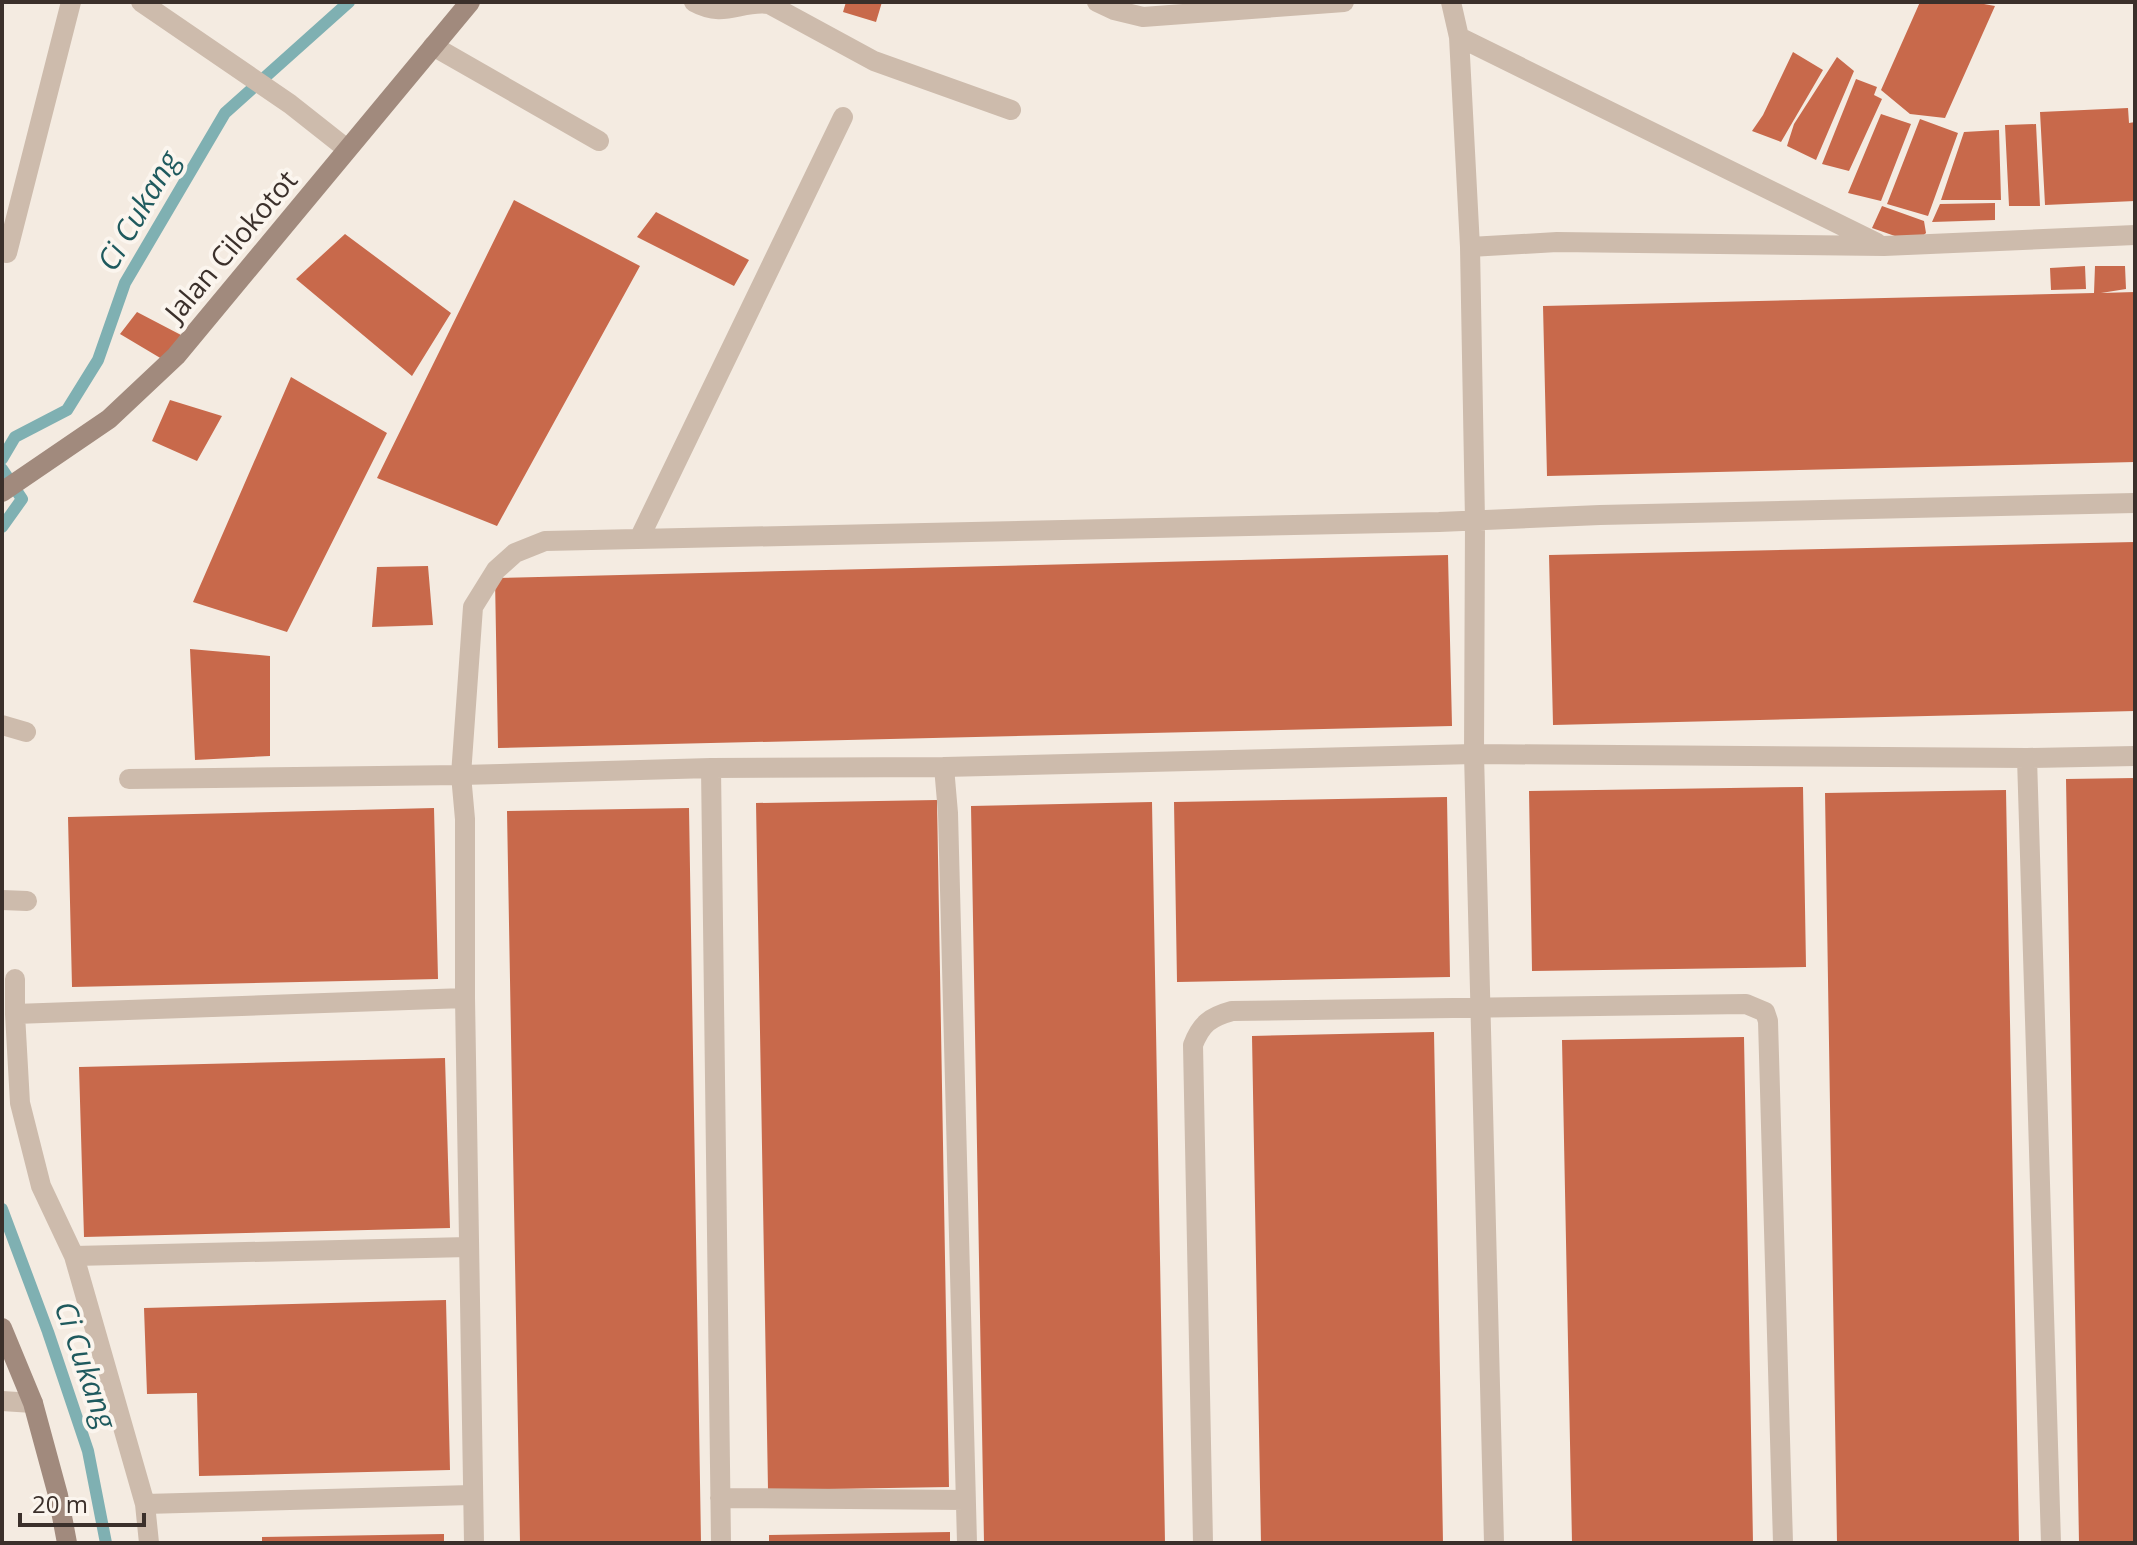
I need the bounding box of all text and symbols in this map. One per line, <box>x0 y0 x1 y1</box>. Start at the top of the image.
water label: Ci Cukang <box>87 141 189 278</box>
street label: Jalan Cilokotot <box>154 161 305 332</box>
water label: Ci Cukang <box>45 1295 128 1435</box>
scale bar <box>20 1477 144 1527</box>
text: 20 m <box>32 1487 88 1520</box>

